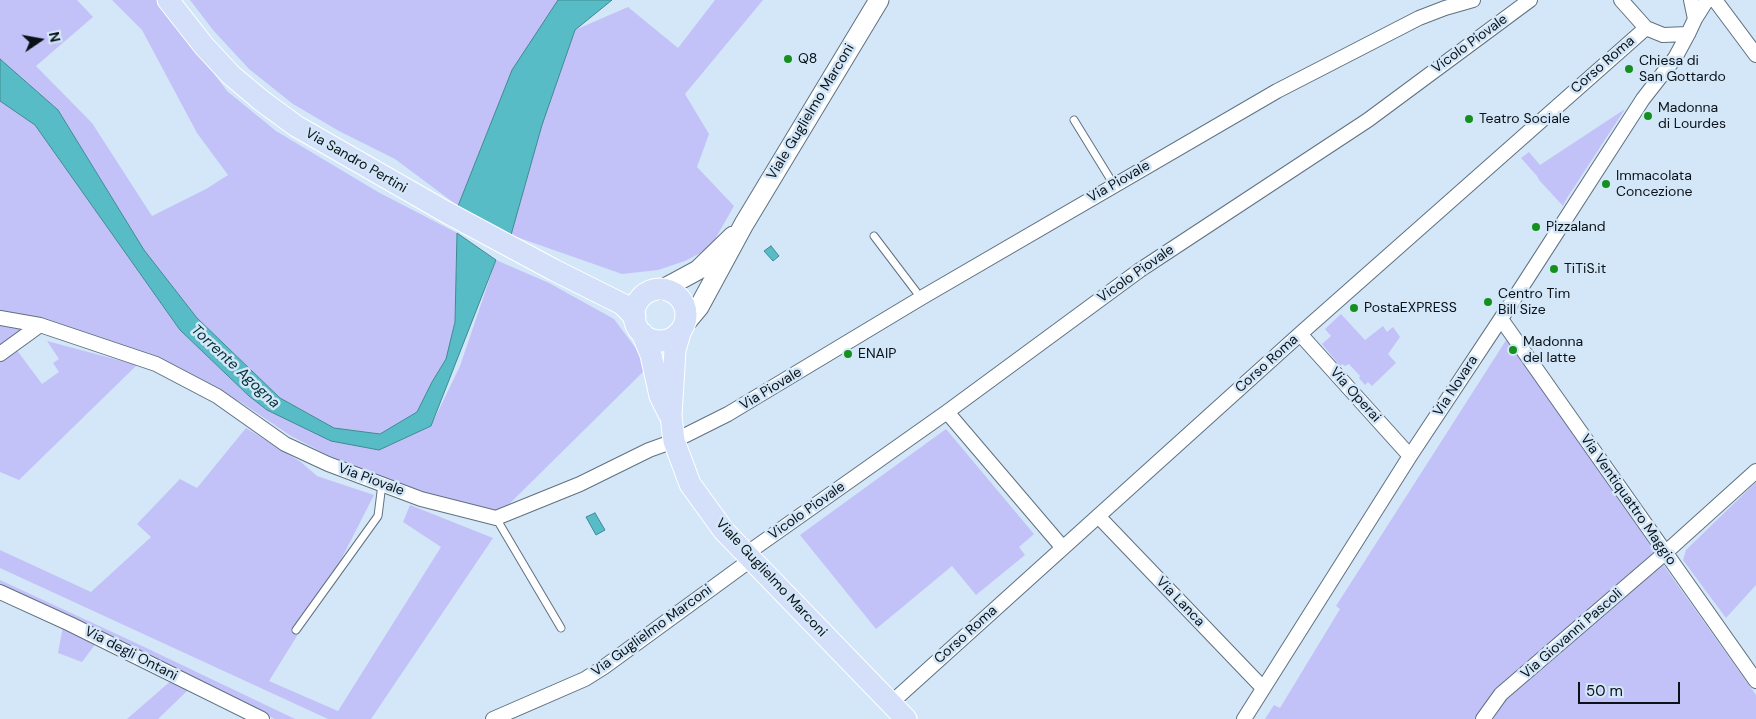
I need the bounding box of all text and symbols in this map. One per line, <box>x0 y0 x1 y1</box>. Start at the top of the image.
street label: Vicolo Piovale <box>1429 11 1511 77</box>
north arrow <box>15 15 65 65</box>
text: N <box>45 30 65 44</box>
street label: Corso Roma <box>1568 33 1638 97</box>
street label: Viale Guglielmo Marconi <box>764 41 858 183</box>
place label: Q8 <box>798 51 817 67</box>
marker: Q8 <box>782 53 794 65</box>
place label: Chiesa di San Gottardo <box>1639 53 1726 85</box>
marker: Chiesa di San Gottardo <box>1623 63 1635 75</box>
place label: Madonna di Lourdes <box>1658 100 1726 132</box>
marker: Madonna di Lourdes <box>1642 110 1654 122</box>
place label: Teatro Sociale <box>1479 111 1570 127</box>
marker: Teatro Sociale <box>1463 113 1475 125</box>
street label: Via Sandro Pertini <box>302 125 410 197</box>
street label: Via Piovale <box>1085 157 1153 207</box>
place label: Immacolata Concezione <box>1616 168 1692 200</box>
marker: Immacolata Concezione <box>1600 178 1612 190</box>
place label: Pizzaland <box>1546 219 1605 235</box>
marker: Pizzaland <box>1530 221 1542 233</box>
street label: Vicolo Piovale <box>1095 241 1177 307</box>
place label: TiTiS.it <box>1564 261 1606 277</box>
marker: TiTiS.it <box>1548 263 1560 275</box>
place label: Centro Tim Bill Size <box>1498 286 1570 318</box>
marker: Centro Tim Bill Size <box>1482 296 1494 308</box>
place label: PostaEXPRESS <box>1364 300 1457 316</box>
marker: PostaEXPRESS <box>1348 302 1360 314</box>
water label: Torrente Agogna <box>187 321 283 413</box>
street label: Corso Roma <box>1232 331 1302 397</box>
place label: Madonna del latte <box>1523 334 1583 367</box>
marker: Madonna del latte <box>1507 344 1519 356</box>
place label: ENAIP <box>858 346 896 362</box>
marker: ENAIP <box>842 348 854 360</box>
street label: Via Novara <box>1430 352 1482 420</box>
street label: Via Piovale <box>737 364 805 414</box>
street label: Via Operai <box>1326 364 1384 426</box>
street label: Via Ventiquattro Maggio <box>1576 431 1680 569</box>
street label: Via Piovale <box>336 460 406 500</box>
street label: Vicolo Piovale <box>766 478 848 544</box>
street label: Viale Guglielmo Marconi <box>712 515 830 641</box>
street label: Via Lanca <box>1152 574 1208 630</box>
street label: Via Guglielmo Marconi <box>589 582 715 680</box>
street label: Via Giovanni Pascoli <box>1518 585 1626 683</box>
street label: Corso Roma <box>931 602 1001 668</box>
street label: Via degli Ontani <box>82 623 180 685</box>
scale bar <box>1581 672 1684 704</box>
text: 50 m <box>1586 681 1623 701</box>

